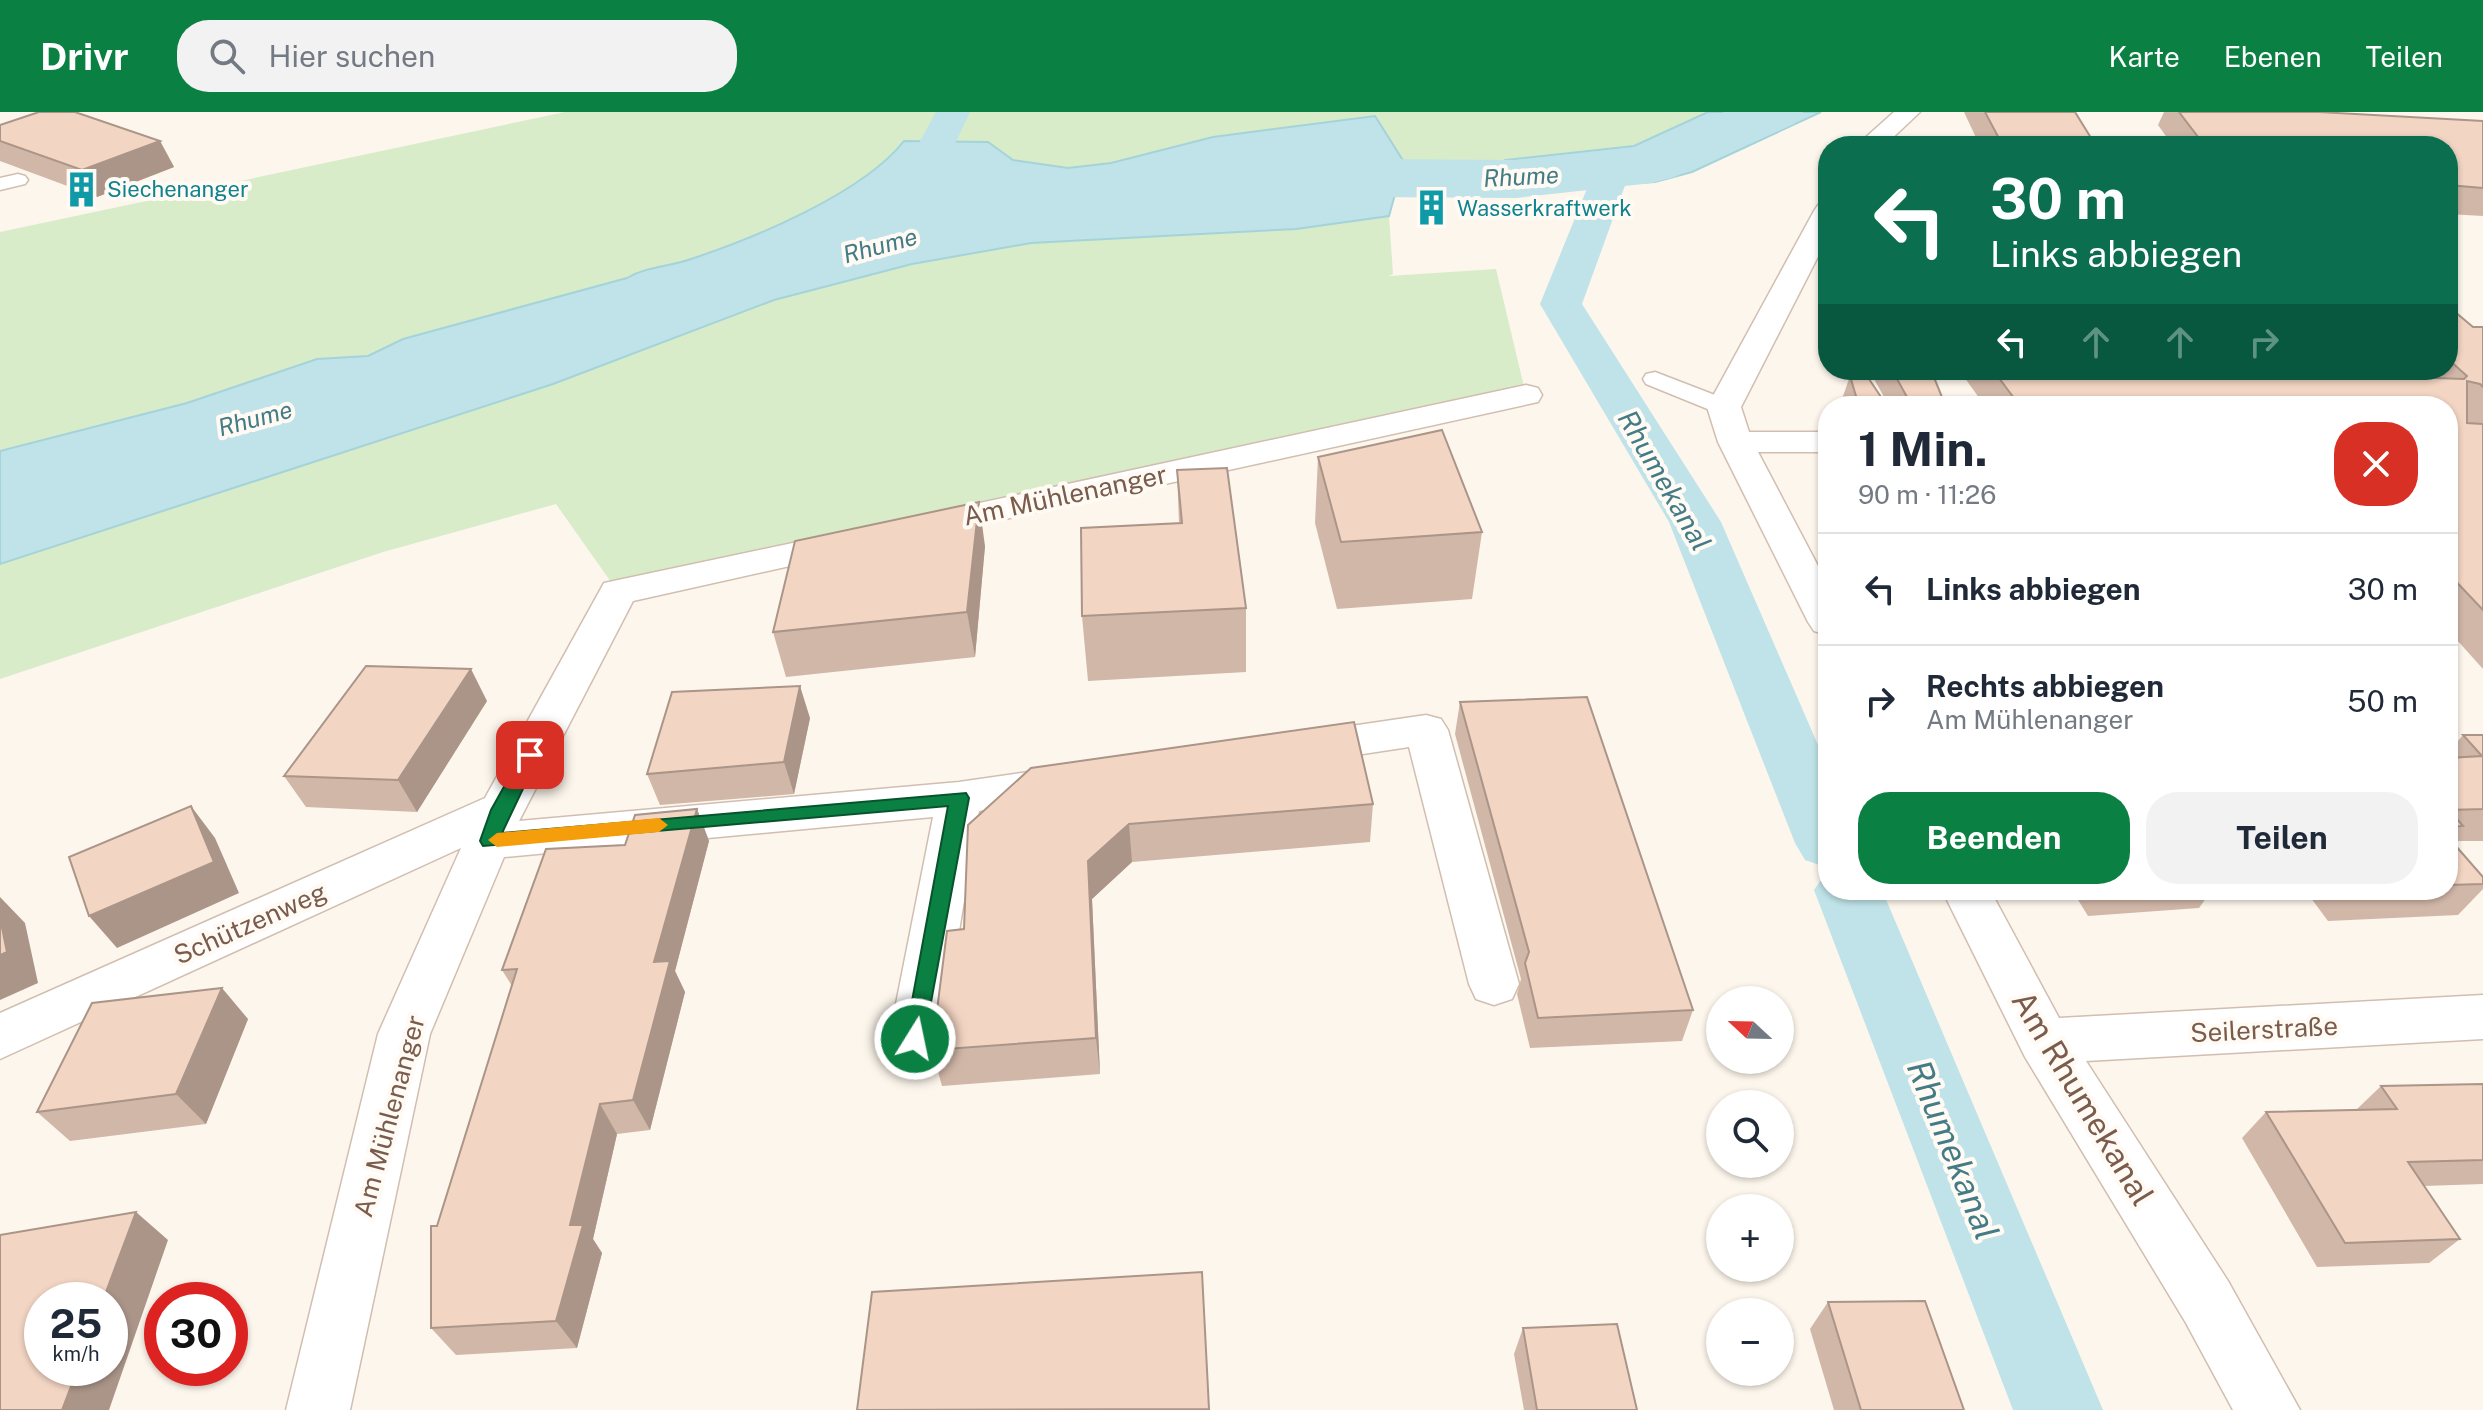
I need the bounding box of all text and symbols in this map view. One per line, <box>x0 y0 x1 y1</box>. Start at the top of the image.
search box <box>177 20 737 92</box>
text: Drivr <box>40 34 129 79</box>
icon: search <box>205 34 249 78</box>
text: Hier suchen <box>269 38 435 74</box>
text: Karte <box>2109 40 2180 73</box>
text: Ebenen <box>2224 40 2322 73</box>
text: Teilen <box>2366 40 2443 73</box>
water label: Rhume <box>1482 160 1560 192</box>
text: 30 m <box>1990 166 2126 232</box>
icon: left <box>1858 168 1962 272</box>
building icon: Siechenanger <box>62 170 100 208</box>
place label: Siechenanger <box>107 176 249 202</box>
building icon: Wasserkraftwerk <box>1412 189 1450 227</box>
place label: Wasserkraftwerk <box>1457 195 1632 221</box>
water label: Rhume <box>840 222 920 268</box>
text: Links abbiegen <box>1990 233 2242 275</box>
icon: left <box>1990 320 2034 364</box>
icon: ahead <box>2074 320 2118 364</box>
icon: ahead <box>2158 320 2202 364</box>
icon: right <box>2242 320 2286 364</box>
water label: Rhume <box>215 395 295 441</box>
water label: Rhumekanal <box>1612 404 1718 556</box>
text: 1 Min. <box>1858 420 1988 477</box>
button: close <box>2334 422 2418 506</box>
street label: Am Mühlenanger <box>960 458 1170 532</box>
text: 90 m · 11:26 <box>1858 479 1996 510</box>
icon: left <box>1858 567 1902 611</box>
text: Links abbiegen <box>1926 571 2141 607</box>
text: 30 m <box>2348 571 2418 607</box>
text: Rechts abbiegen <box>1926 668 2164 704</box>
icon: right <box>1858 679 1902 723</box>
text: 50 m <box>2347 683 2418 719</box>
text: Am Mühlenanger <box>1926 704 2133 735</box>
pin <box>496 721 564 789</box>
icon: arrive <box>508 733 552 777</box>
button: Beenden <box>1858 792 2130 884</box>
button: Teilen <box>2146 792 2418 884</box>
street label: Schützenweg <box>169 875 331 971</box>
street label: Am Rhumekanal <box>2004 984 2162 1212</box>
north arrow <box>1706 986 1794 1074</box>
map controls <box>1706 986 1794 1386</box>
position arrow <box>873 997 957 1081</box>
street label: Seilerstraße <box>2189 1010 2339 1048</box>
street label: Am Mühlenanger <box>347 1012 431 1220</box>
water label: Rhumekanal <box>1899 1054 2007 1246</box>
button: search <box>1706 1090 1794 1178</box>
button: + <box>1706 1194 1794 1282</box>
speed limit sign: 30 <box>144 1282 248 1386</box>
button: − <box>1706 1298 1794 1386</box>
text: 25 <box>50 1300 102 1347</box>
text: km/h <box>52 1342 100 1366</box>

